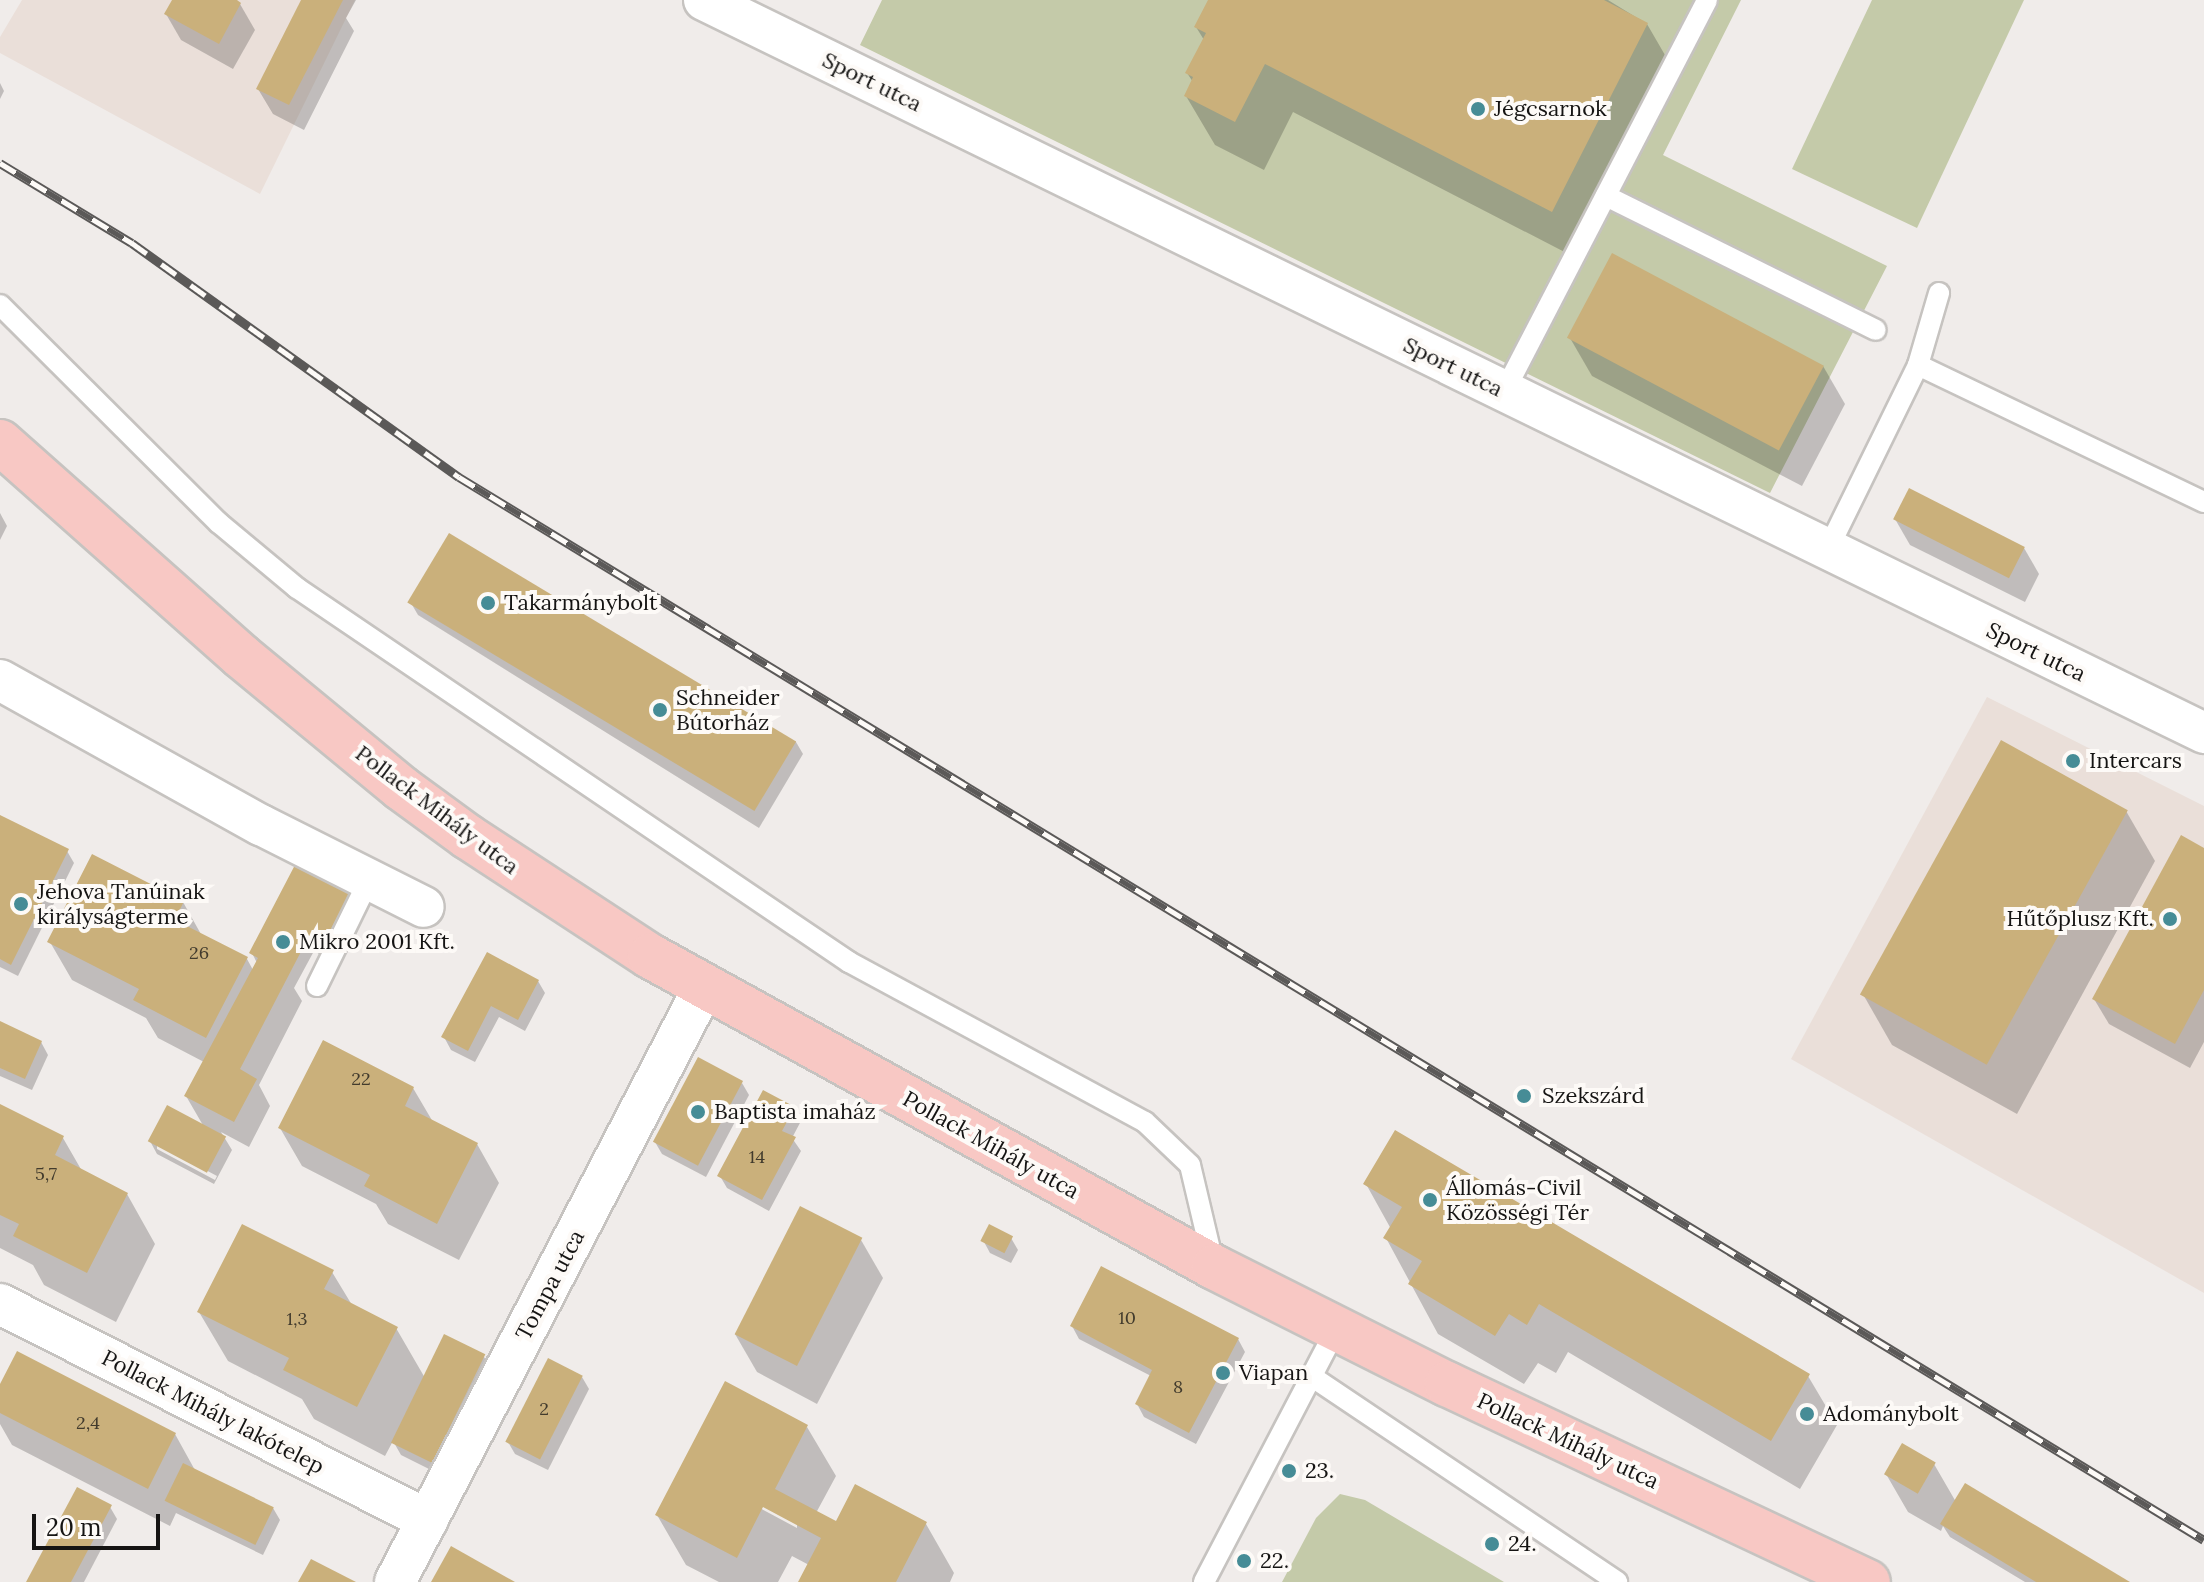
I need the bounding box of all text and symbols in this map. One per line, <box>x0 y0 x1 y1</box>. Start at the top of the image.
street label: Sport utca <box>818 47 926 117</box>
place label: Jégcsarnok <box>1494 96 1607 122</box>
marker: Jégcsarnok <box>1469 100 1487 118</box>
street label: Sport utca <box>1399 332 1507 402</box>
place label: Takarmánybolt <box>504 590 657 616</box>
marker: Takarmánybolt <box>479 594 497 612</box>
street label: Sport utca <box>1982 617 2090 687</box>
place label: Schneider Bútorház <box>676 684 779 736</box>
marker: Schneider Bútorház <box>651 701 669 719</box>
street label: Pollack Mihály utca <box>350 740 524 880</box>
place label: Intercars <box>2089 748 2182 774</box>
marker: Intercars <box>2064 752 2082 770</box>
place label: Jehova Tanúinak királyságterme <box>37 878 205 930</box>
marker: Jehova Tanúinak királyságterme <box>12 895 30 913</box>
place label: Hűtőplusz Kft. <box>2007 906 2154 932</box>
marker: Hűtőplusz Kft. <box>2161 910 2179 928</box>
place label: Mikro 2001 Kft. <box>299 929 455 955</box>
marker: Mikro 2001 Kft. <box>274 933 292 951</box>
house number: 26 <box>189 942 209 964</box>
house number: 22 <box>351 1068 371 1090</box>
place label: Szekszárd <box>1542 1083 1645 1109</box>
marker: Szekszárd <box>1513 1085 1535 1107</box>
street label: Pollack Mihály utca <box>898 1086 1084 1204</box>
place label: Baptista imaház <box>714 1099 876 1125</box>
marker: Baptista imaház <box>689 1103 707 1121</box>
house number: 14 <box>749 1146 765 1168</box>
house number: 5,7 <box>35 1163 57 1185</box>
place label: Állomás-Civil Közösségi Tér <box>1446 1174 1589 1226</box>
marker: Állomás-Civil Közösségi Tér <box>1421 1191 1439 1209</box>
street label: Tompa utca <box>510 1226 590 1344</box>
house number: 10 <box>1118 1307 1136 1329</box>
house number: 1,3 <box>286 1308 308 1330</box>
street label: Pollack Mihály lakótelep <box>97 1344 329 1480</box>
place label: Viapan <box>1239 1360 1308 1386</box>
marker: Viapan <box>1214 1364 1232 1382</box>
house number: 8 <box>1173 1376 1183 1398</box>
street label: Pollack Mihály utca <box>1473 1387 1663 1495</box>
house number: 2 <box>539 1398 549 1420</box>
place label: Adománybolt <box>1823 1401 1959 1427</box>
marker: Adománybolt <box>1798 1405 1816 1423</box>
house number: 2,4 <box>76 1412 100 1434</box>
place label: 23. <box>1305 1458 1334 1484</box>
marker: 23. <box>1280 1462 1298 1480</box>
scale bar <box>36 1498 164 1548</box>
text: 20 m <box>46 1512 102 1543</box>
place label: 24. <box>1508 1531 1537 1557</box>
marker: 24. <box>1483 1535 1501 1553</box>
place label: 22. <box>1260 1548 1289 1574</box>
marker: 22. <box>1235 1552 1253 1570</box>

